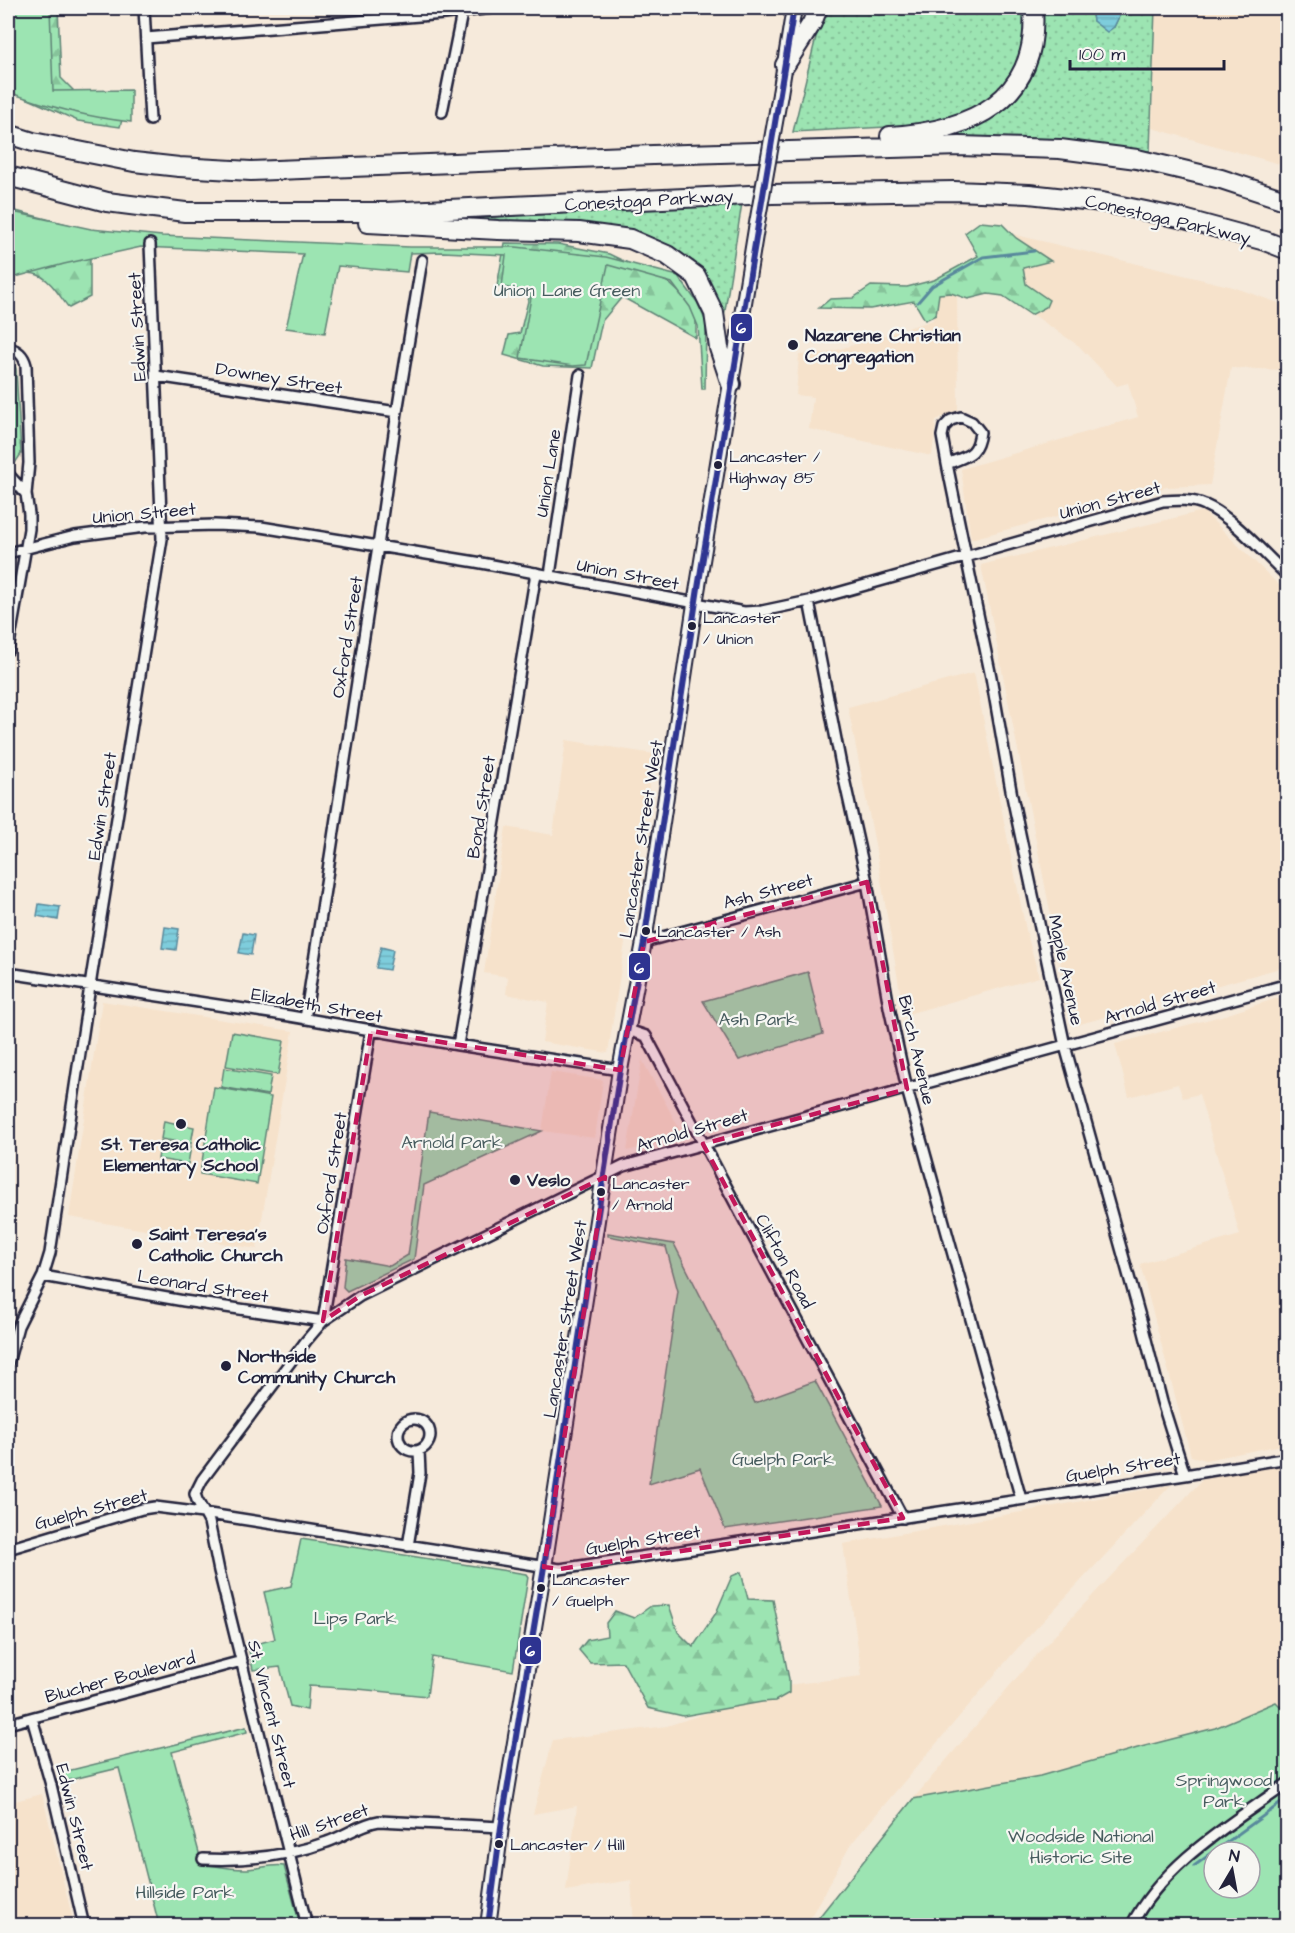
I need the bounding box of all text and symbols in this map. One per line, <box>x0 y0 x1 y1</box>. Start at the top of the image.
scale bar <box>1070 33 1224 71</box>
text: 100 m <box>1079 42 1125 67</box>
street label: Conestoga Parkway <box>564 184 734 218</box>
street label: Conestoga Parkway <box>1083 188 1253 252</box>
street label: Edwin Street <box>122 271 153 382</box>
park label: Union Lane Green <box>494 278 640 303</box>
line badge: 6 <box>730 313 753 342</box>
text: 6 <box>736 317 746 339</box>
place label: Nazarene Christian Congregation <box>805 323 961 370</box>
marker: Nazarene Christian Congregation <box>786 338 800 352</box>
street label: Downey Street <box>214 356 345 402</box>
street label: Union Lane <box>529 427 568 519</box>
place label: Lancaster / Highway 85 <box>729 446 820 490</box>
marker: Lancaster / Highway 85 <box>712 459 724 471</box>
street label: Union Street <box>1057 475 1164 526</box>
street label: Union Street <box>91 496 197 530</box>
street label: Union Street <box>575 552 682 597</box>
street label: Oxford Street <box>326 574 370 700</box>
place label: Lancaster / Union <box>703 607 781 650</box>
marker: Lancaster / Union <box>686 620 698 632</box>
street label: Lancaster Street West <box>613 738 670 940</box>
street label: Edwin Street <box>82 750 123 862</box>
street label: Bond Street <box>461 753 502 860</box>
street label: Ash Street <box>720 867 817 915</box>
street label: Maple Avenue <box>1042 913 1089 1028</box>
place label: Lancaster / Ash <box>657 921 781 943</box>
marker: Lancaster / Ash <box>640 925 652 937</box>
line badge: 6 <box>628 952 651 981</box>
text: 6 <box>634 957 644 979</box>
street label: Arnold Street <box>1101 974 1220 1030</box>
street label: Elizabeth Street <box>249 982 385 1029</box>
street label: Birch Avenue <box>892 993 941 1107</box>
park label: Ash Park <box>719 1007 797 1032</box>
street label: Arnold Street <box>633 1102 752 1158</box>
street label: Oxford Street <box>310 1110 354 1236</box>
marker: St. Teresa Catholic Elementary School <box>174 1117 188 1131</box>
park label: Arnold Park <box>401 1130 503 1155</box>
place label: St. Teresa Catholic Elementary School <box>100 1132 261 1179</box>
place label: Veslo <box>526 1168 571 1193</box>
marker: Veslo <box>508 1173 522 1187</box>
place label: Lancaster / Arnold <box>612 1173 690 1216</box>
marker: Lancaster / Arnold <box>595 1186 607 1198</box>
street label: Clifton Road <box>749 1209 820 1313</box>
street label: Lancaster Street West <box>537 1218 594 1420</box>
place label: Saint Teresa's Catholic Church <box>148 1222 283 1268</box>
marker: Saint Teresa's Catholic Church <box>130 1237 144 1251</box>
street label: Leonard Street <box>136 1264 271 1309</box>
place label: Northside Community Church <box>238 1344 396 1391</box>
marker: Northside Community Church <box>219 1359 233 1373</box>
street label: Guelph Street <box>1064 1446 1183 1489</box>
park label: Guelph Park <box>732 1447 834 1472</box>
street label: Guelph Street <box>32 1482 151 1537</box>
street label: Guelph Street <box>584 1519 703 1562</box>
place label: Lancaster / Guelph <box>552 1569 630 1612</box>
marker: Lancaster / Guelph <box>535 1582 547 1594</box>
park label: Lips Park <box>313 1606 397 1631</box>
line badge: 6 <box>519 1636 542 1665</box>
street label: St. Vincent Street <box>241 1637 302 1791</box>
text: 6 <box>525 1640 535 1662</box>
street label: Blucher Boulevard <box>42 1645 198 1710</box>
street label: Edwin Street <box>49 1761 100 1874</box>
park label: Springwood Park <box>1176 1768 1272 1814</box>
street label: Hill Street <box>286 1797 373 1848</box>
park label: Woodside National Historic Site <box>1008 1824 1154 1870</box>
place label: Lancaster / Hill <box>510 1834 625 1856</box>
marker: Lancaster / Hill <box>493 1838 505 1850</box>
north arrow <box>1202 1840 1262 1900</box>
text: N <box>1228 1845 1241 1868</box>
park label: Hillside Park <box>136 1880 234 1905</box>

